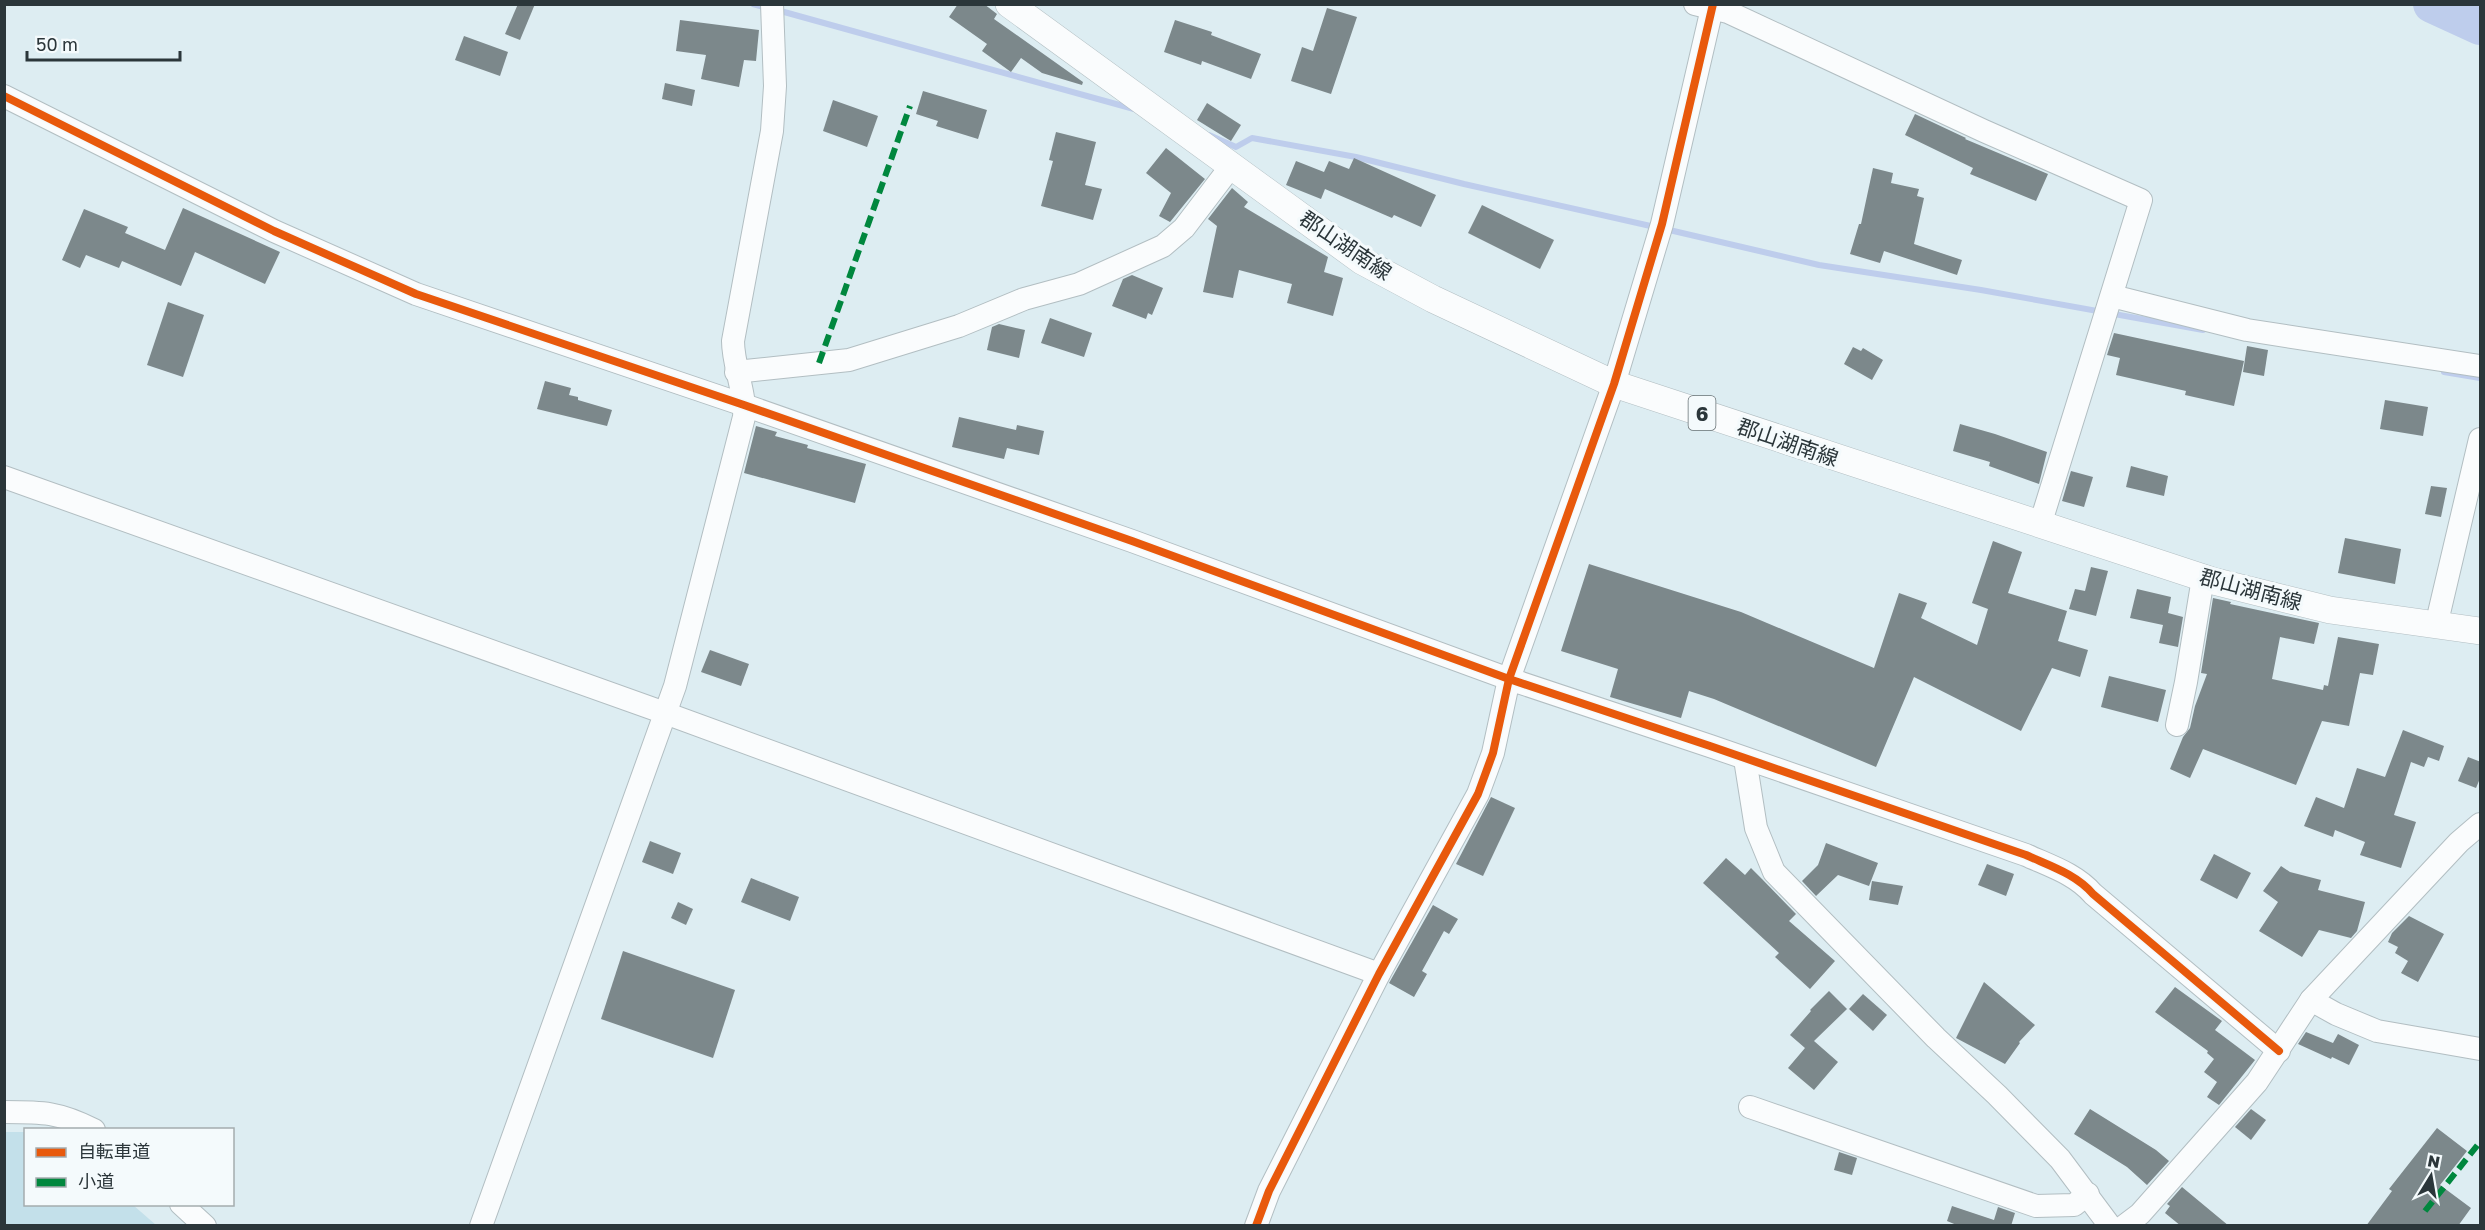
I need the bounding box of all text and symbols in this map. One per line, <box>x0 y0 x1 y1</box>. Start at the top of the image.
scale bar <box>27 24 180 62</box>
text: 50 m <box>36 33 78 55</box>
street label: 郡山湖南線 <box>1295 205 1397 285</box>
road number: 6 <box>1688 396 1716 430</box>
street label: 郡山湖南線 <box>1734 413 1842 471</box>
street label: 郡山湖南線 <box>2197 563 2305 615</box>
legend <box>24 1128 234 1206</box>
text: 自転車道 <box>78 1140 150 1162</box>
north arrow <box>2401 1146 2461 1206</box>
text: N <box>2426 1150 2442 1172</box>
text: 小道 <box>78 1170 114 1192</box>

